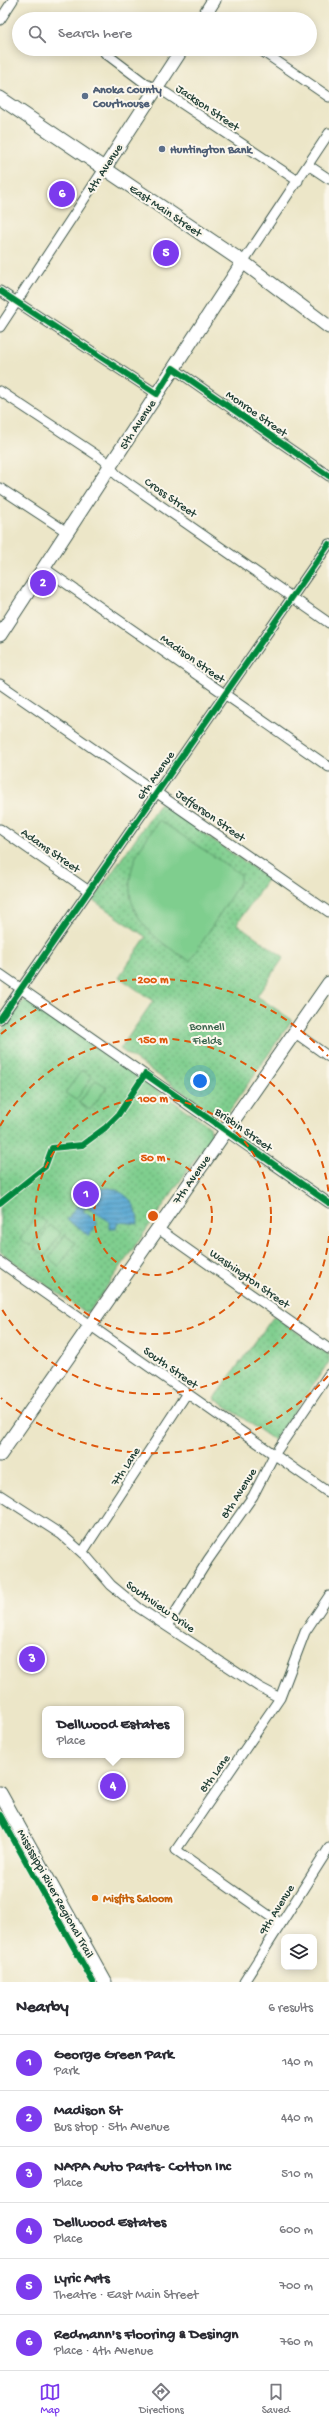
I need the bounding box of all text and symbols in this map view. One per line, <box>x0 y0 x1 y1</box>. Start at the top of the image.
search box <box>12 12 317 56</box>
icon: search <box>26 23 48 45</box>
text: Search here <box>58 25 132 43</box>
street label: Jackson Street <box>172 82 242 136</box>
place label: Anoka County Courthouse <box>92 84 162 112</box>
marker: Anoka County Courthouse <box>80 91 90 101</box>
street label: 4th Avenue <box>85 141 127 196</box>
marker: Huntington Bank <box>157 144 167 154</box>
place label: Huntington Bank <box>170 144 253 158</box>
pin: 6 <box>49 179 75 209</box>
street label: East Main Street <box>126 182 205 242</box>
pin: 5 <box>153 238 179 268</box>
street label: Monroe Street <box>222 388 290 442</box>
street label: 5th Avenue <box>117 397 160 453</box>
street label: Cross Street <box>141 476 200 522</box>
pin: 2 <box>30 568 56 598</box>
street label: Madison Street <box>157 632 228 688</box>
street label: 6th Avenue <box>135 748 179 803</box>
street label: Jefferson Street <box>172 788 248 846</box>
street label: Adams Street <box>18 826 83 878</box>
text: 200 m <box>138 974 169 988</box>
park label: Bonnell Fields <box>188 1021 225 1049</box>
text: 150 m <box>137 1034 168 1048</box>
your location <box>190 1071 210 1091</box>
text: 100 m <box>137 1093 168 1107</box>
street label: Brisbin Street <box>211 1105 275 1156</box>
text: 50 m <box>141 1152 166 1166</box>
street label: 7th Avenue <box>170 1152 215 1208</box>
pin: 1 <box>73 1179 99 1209</box>
centre of rings <box>146 1209 160 1223</box>
street label: Washington Street <box>206 1247 292 1313</box>
street label: South Street <box>140 1345 201 1393</box>
street label: 7th Lane <box>108 1444 145 1490</box>
street label: 8th Avenue <box>219 1466 261 1522</box>
street label: Southview Drive <box>123 1579 198 1637</box>
pin: 3 <box>19 1644 45 1674</box>
popup <box>42 1706 184 1758</box>
text: Dellwood Estates <box>57 1716 169 1734</box>
text: Place <box>57 1734 85 1749</box>
street label: 8th Lane <box>197 1752 235 1796</box>
pin: 4 <box>100 1771 126 1801</box>
street label: Mississippi River Regional Trail <box>13 1827 96 1961</box>
street label: 9th Avenue <box>256 1882 299 1938</box>
marker: Misfits Saloom <box>90 1893 100 1903</box>
place label: Misfits Saloom <box>103 1893 173 1907</box>
map controls <box>281 1934 317 1970</box>
button: layers <box>281 1934 317 1970</box>
text: Nearby <box>16 1998 69 2018</box>
text: 6 results <box>268 2001 313 2016</box>
text: George Green Park <box>54 2046 174 2064</box>
text: 1 <box>26 2055 32 2070</box>
text: 140 m <box>282 2055 313 2070</box>
text: Park <box>54 2064 79 2079</box>
text: Madison St <box>54 2102 122 2120</box>
text: 2 <box>26 2111 32 2126</box>
text: 440 m <box>281 2111 313 2126</box>
text: Bus stop · 5th Avenue <box>54 2120 169 2135</box>
text: NAPA Auto Parts- Cotton Inc <box>54 2158 231 2176</box>
text: 3 <box>26 2167 32 2182</box>
text: 510 m <box>281 2167 313 2182</box>
text: Place <box>54 2176 82 2191</box>
text: Dellwood Estates <box>54 2214 166 2232</box>
text: 4 <box>26 2223 32 2238</box>
text: 600 m <box>279 2223 313 2238</box>
text: Place <box>54 2232 82 2247</box>
text: Lyric Arts <box>54 2270 110 2288</box>
text: 5 <box>26 2279 32 2294</box>
text: 700 m <box>279 2279 313 2294</box>
text: Theatre · East Main Street <box>54 2288 198 2303</box>
text: Redmann's Flooring & Desingn <box>54 2326 238 2344</box>
text: 6 <box>26 2335 32 2350</box>
text: 760 m <box>280 2335 313 2350</box>
text: Place · 4th Avenue <box>54 2344 153 2359</box>
tab: Map <box>39 2381 61 2417</box>
tab: Directions <box>139 2381 184 2417</box>
tab: Saved <box>262 2381 290 2417</box>

